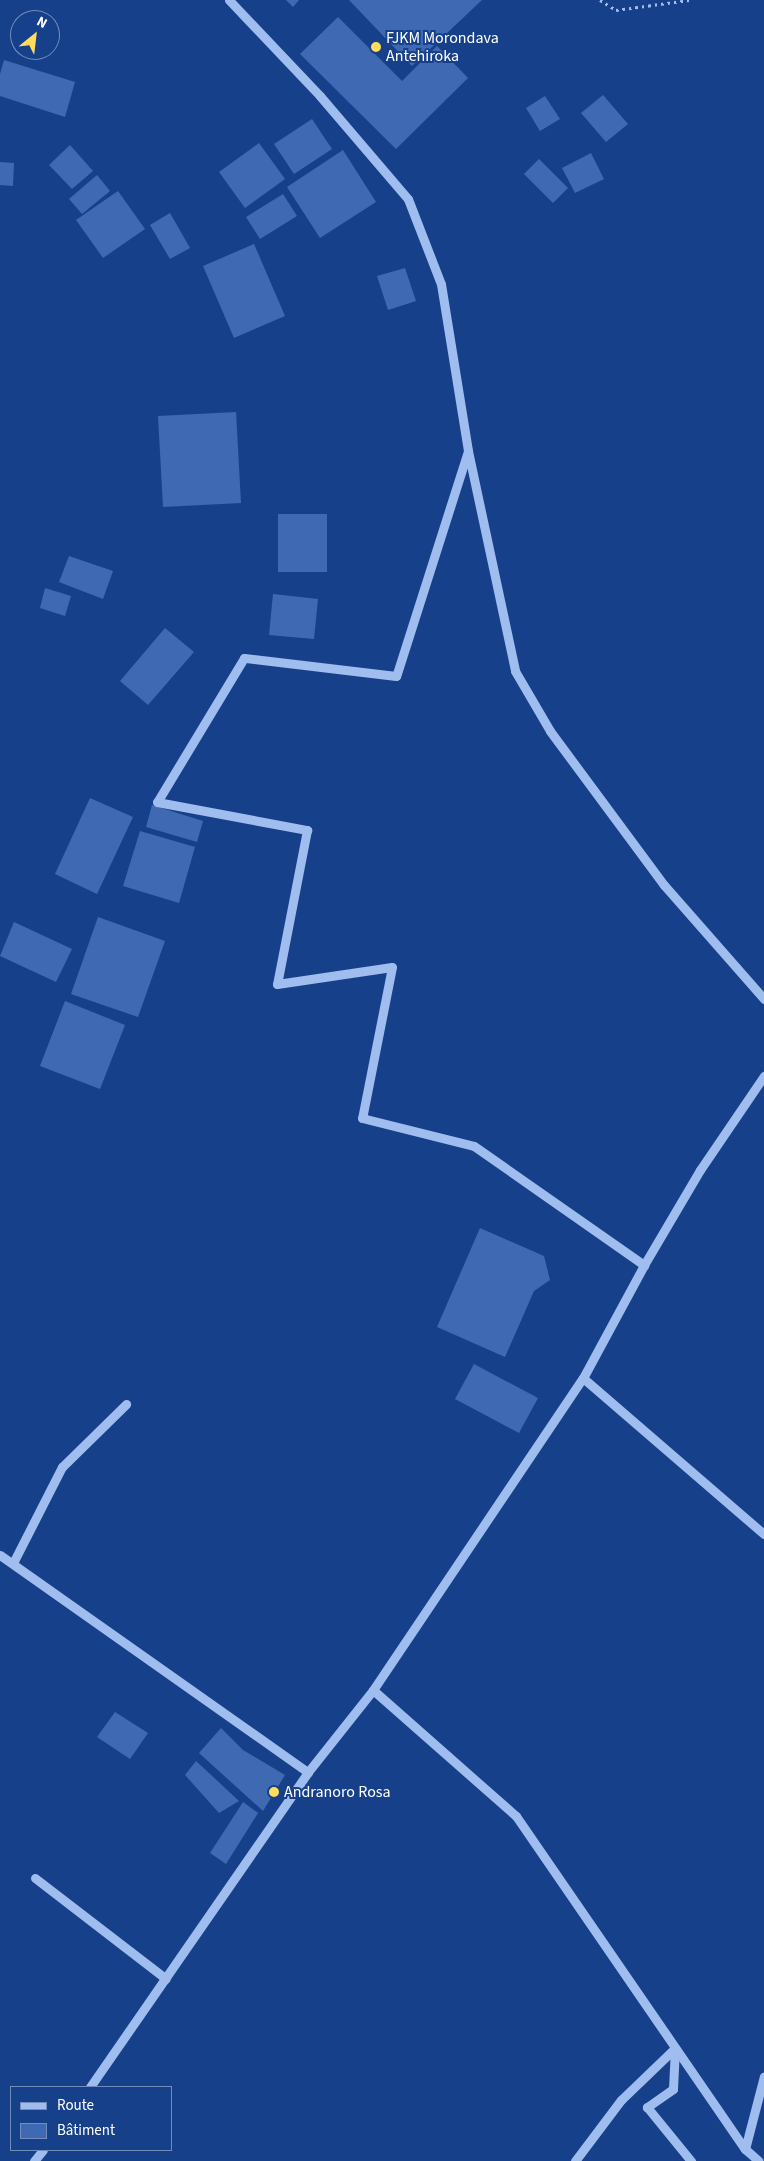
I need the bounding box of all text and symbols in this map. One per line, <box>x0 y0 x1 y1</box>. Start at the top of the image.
north arrow <box>10 10 60 60</box>
text: N <box>33 12 51 34</box>
place label: FJKM Morondava Antehiroka <box>386 28 499 66</box>
marker: FJKM Morondava Antehiroka <box>370 41 382 53</box>
place label: Andranoro Rosa <box>284 1782 391 1802</box>
marker: Andranoro Rosa <box>268 1786 280 1798</box>
legend <box>10 2086 172 2151</box>
text: Route <box>57 2095 94 2116</box>
text: Bâtiment <box>57 2120 115 2141</box>

